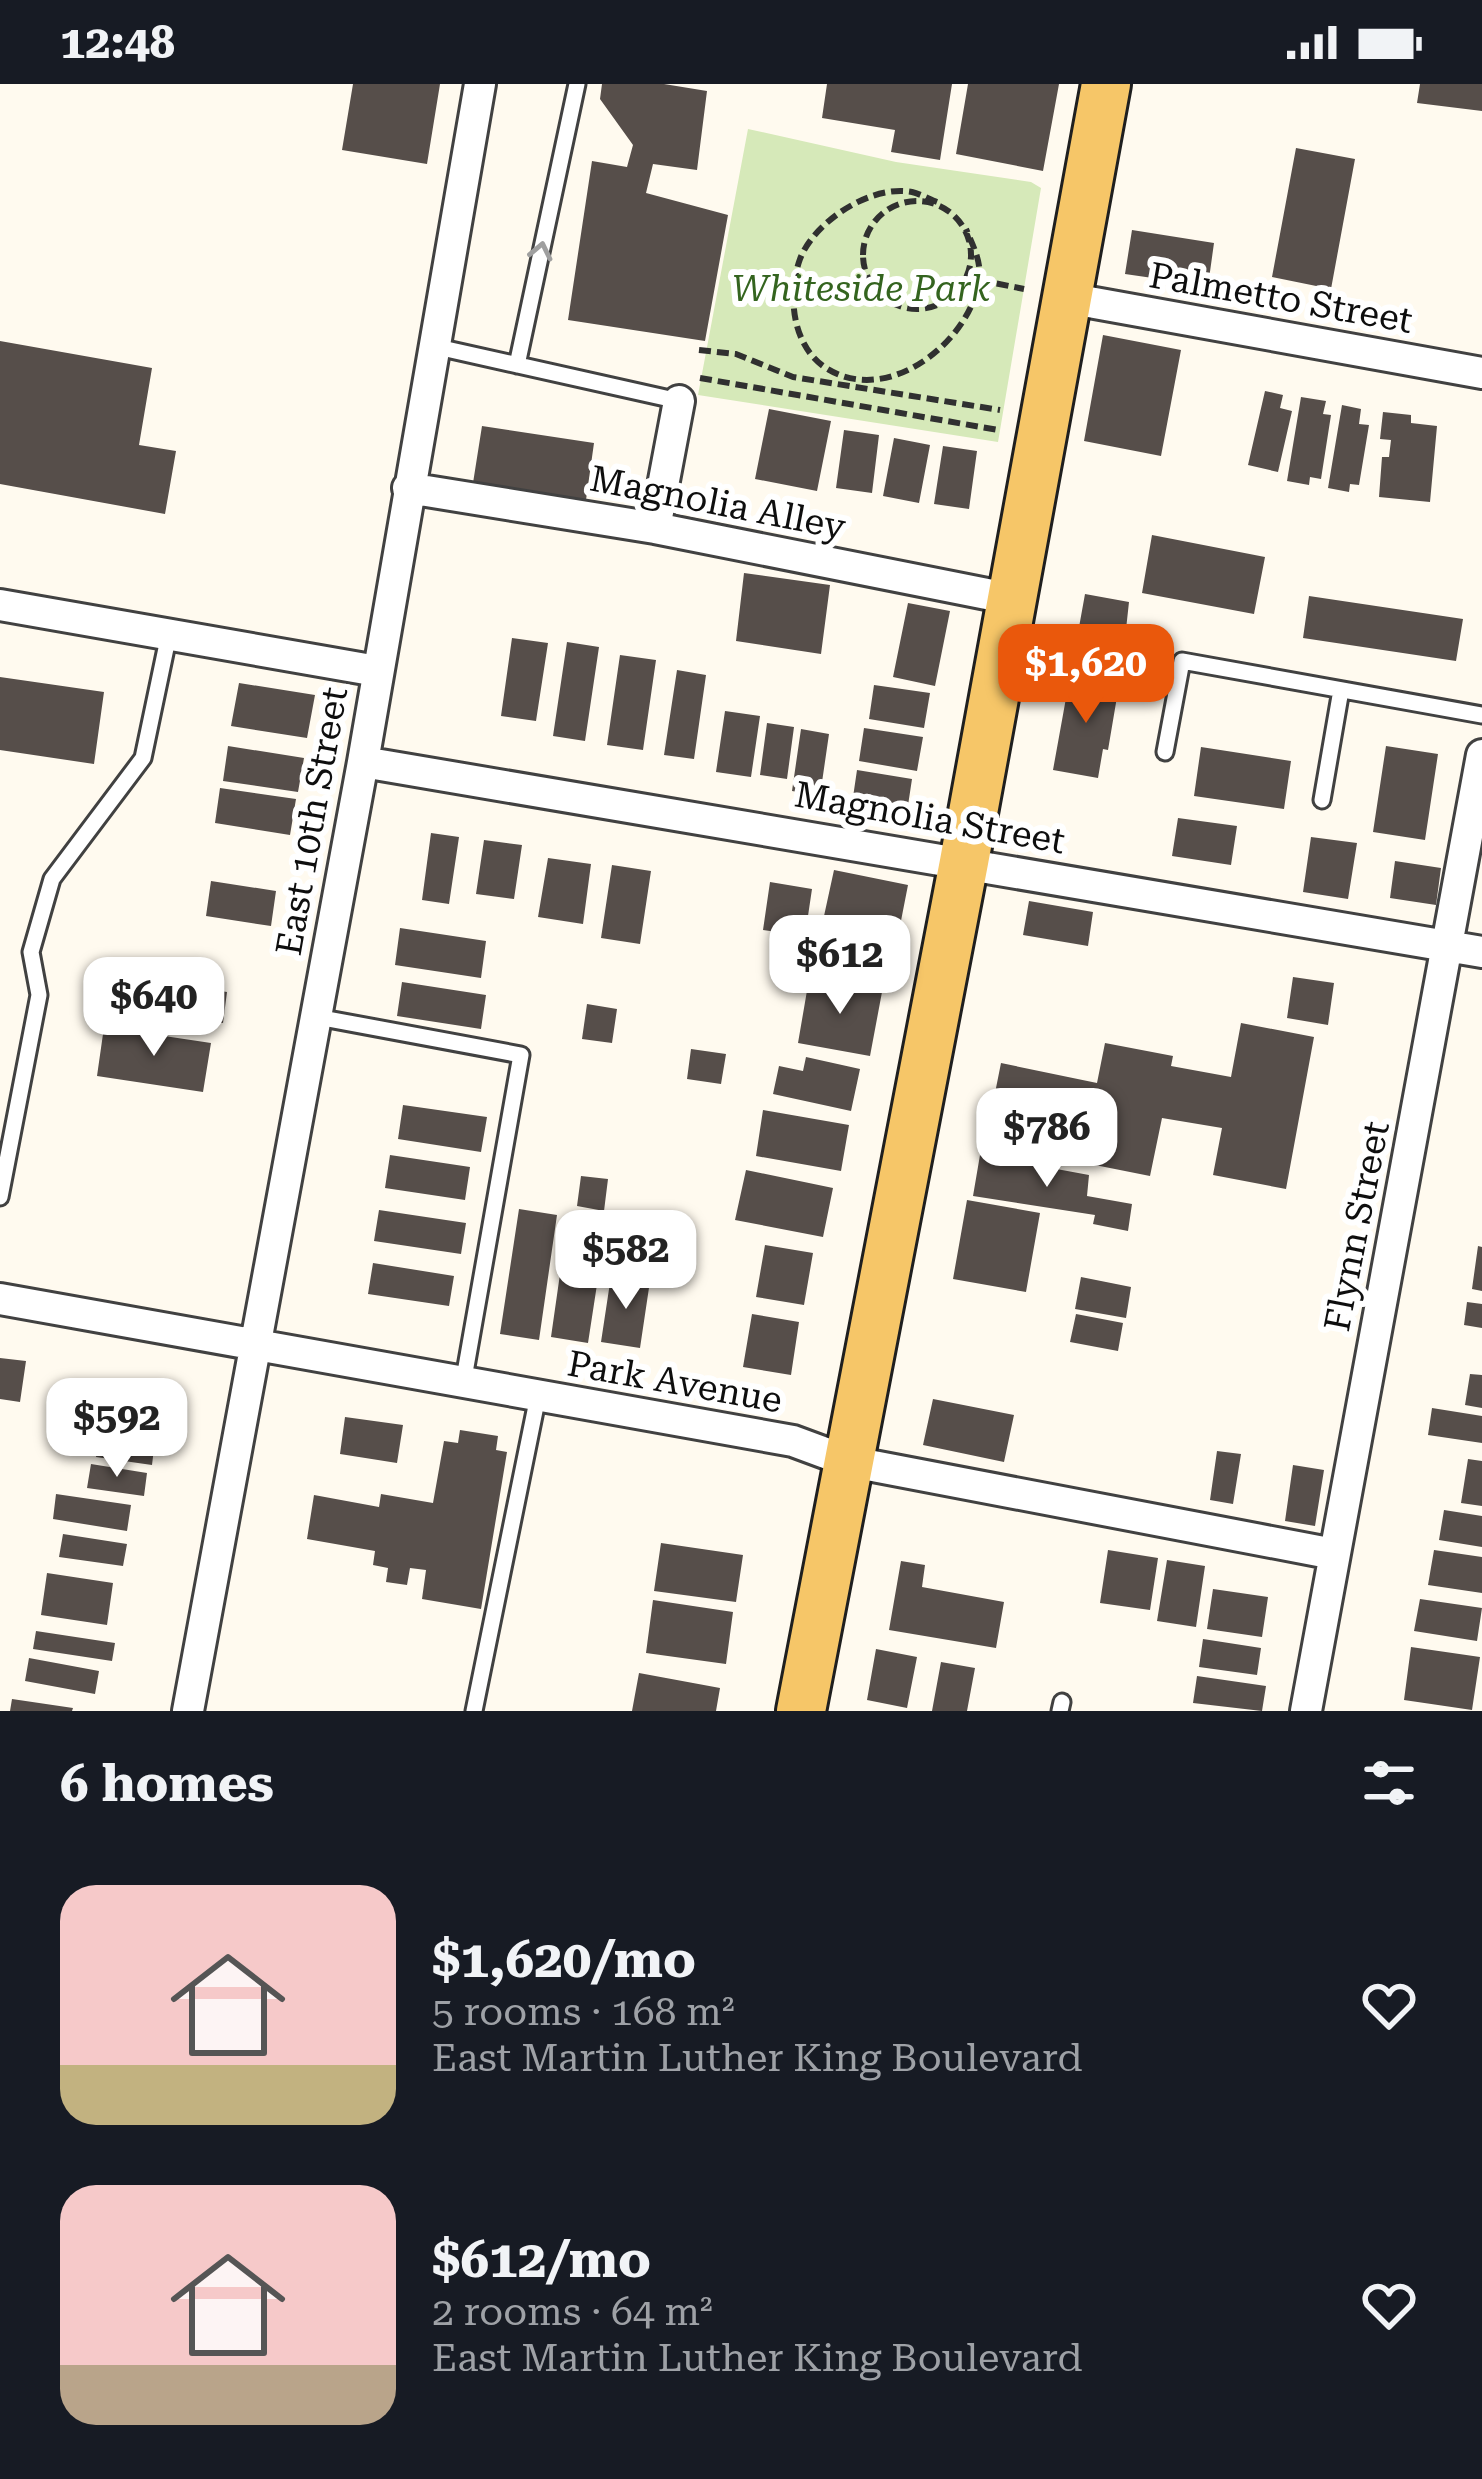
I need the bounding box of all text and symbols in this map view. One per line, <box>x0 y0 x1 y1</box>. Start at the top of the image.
text: 12:48 <box>60 16 175 69</box>
one-way arrow <box>527 241 553 261</box>
street label: Palmetto Street <box>1146 254 1416 342</box>
park label: Whiteside Park <box>732 268 991 310</box>
street label: Magnolia Alley <box>587 458 850 548</box>
pin: $1,620 <box>988 624 1184 726</box>
text: $1,620 <box>1025 640 1147 686</box>
street label: East 10th Street <box>268 684 356 959</box>
street label: Magnolia Street <box>791 774 1068 862</box>
pin: $612 <box>769 915 911 1017</box>
text: $612 <box>796 931 884 977</box>
pin: $640 <box>83 957 225 1059</box>
text: $640 <box>110 973 198 1019</box>
pin: $786 <box>976 1088 1118 1190</box>
text: $786 <box>1003 1104 1091 1150</box>
street label: Flynn Street <box>1316 1118 1398 1335</box>
pin: $582 <box>555 1210 697 1312</box>
text: $582 <box>582 1226 670 1272</box>
street label: Park Avenue <box>564 1342 786 1422</box>
pin: $592 <box>46 1378 188 1480</box>
text: $592 <box>73 1394 161 1440</box>
icon: filters <box>1356 1750 1422 1816</box>
text: 6 homes <box>60 1754 274 1813</box>
text: $1,620/mo <box>432 1930 696 1989</box>
icon: home <box>156 1933 300 2077</box>
icon: heart <box>1356 1972 1422 2038</box>
text: 5 rooms · 168 m² <box>432 1989 735 2035</box>
text: East Martin Luther King Boulevard <box>432 2035 1083 2081</box>
text: $612/mo <box>432 2230 651 2289</box>
icon: home <box>156 2233 300 2377</box>
icon: heart <box>1356 2272 1422 2338</box>
text: 2 rooms · 64 m² <box>432 2289 713 2335</box>
text: East Martin Luther King Boulevard <box>432 2335 1083 2381</box>

